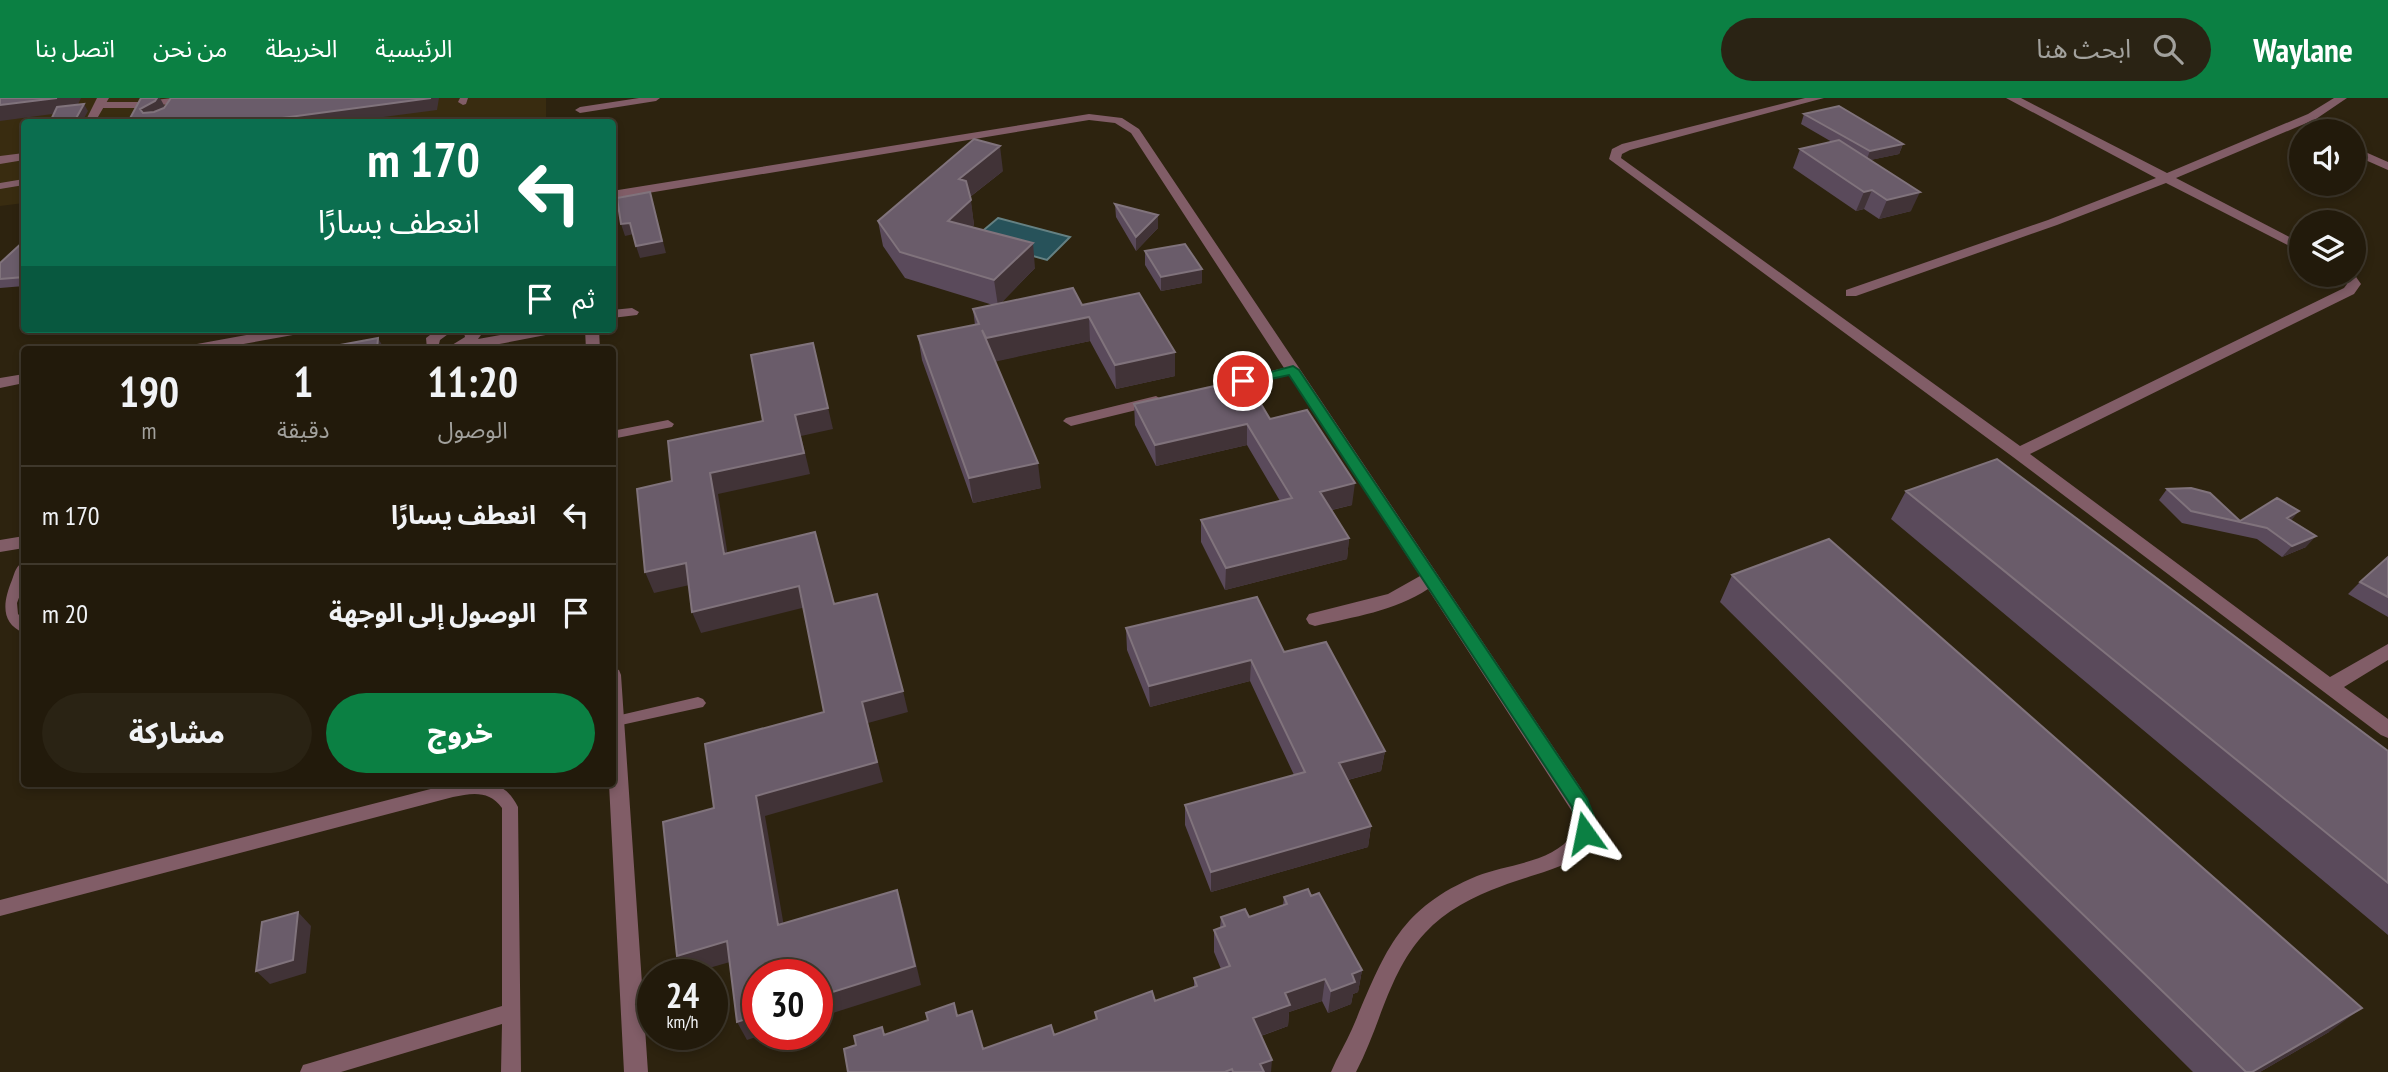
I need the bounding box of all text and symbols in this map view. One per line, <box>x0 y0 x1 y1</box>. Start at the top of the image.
search box <box>1721 18 2211 81</box>
text: Waylane <box>2253 28 2353 71</box>
icon: search <box>2149 30 2187 68</box>
text: ابحث هنا <box>2036 32 2131 65</box>
text: اتصل بنا <box>35 33 115 64</box>
text: من نحن <box>153 33 227 64</box>
text: الخريطة <box>265 33 337 64</box>
text: الرئيسية <box>375 33 453 64</box>
map controls <box>2289 119 2366 287</box>
button: sound <box>2289 119 2366 196</box>
text: 170 m <box>367 127 480 191</box>
icon: left <box>504 147 595 238</box>
text: انعطف يسارًا <box>318 200 480 242</box>
button: layers <box>2289 210 2366 287</box>
icon: arrive <box>521 280 559 318</box>
text: ثم <box>573 282 595 315</box>
pin <box>1213 351 1273 411</box>
text: 1 <box>293 354 313 409</box>
text: 11:20 <box>427 354 518 409</box>
icon: arrive <box>1224 362 1262 400</box>
text: 190 <box>119 364 179 419</box>
text: دقيقة <box>277 415 329 444</box>
text: الوصول <box>438 415 508 444</box>
text: m <box>142 416 156 445</box>
icon: left <box>557 496 595 534</box>
text: انعطف يسارًا <box>391 498 536 531</box>
text: 170 m <box>42 499 100 532</box>
icon: arrive <box>557 594 595 632</box>
text: الوصول إلى الوجهة <box>329 596 536 629</box>
text: 20 m <box>42 597 88 630</box>
button: مشاركة <box>42 693 312 773</box>
button: خروج <box>326 693 595 773</box>
position arrow <box>1548 796 1622 870</box>
speed limit sign: 30 <box>742 959 833 1050</box>
text: 24 <box>666 972 699 1018</box>
text: km/h <box>667 1010 698 1033</box>

